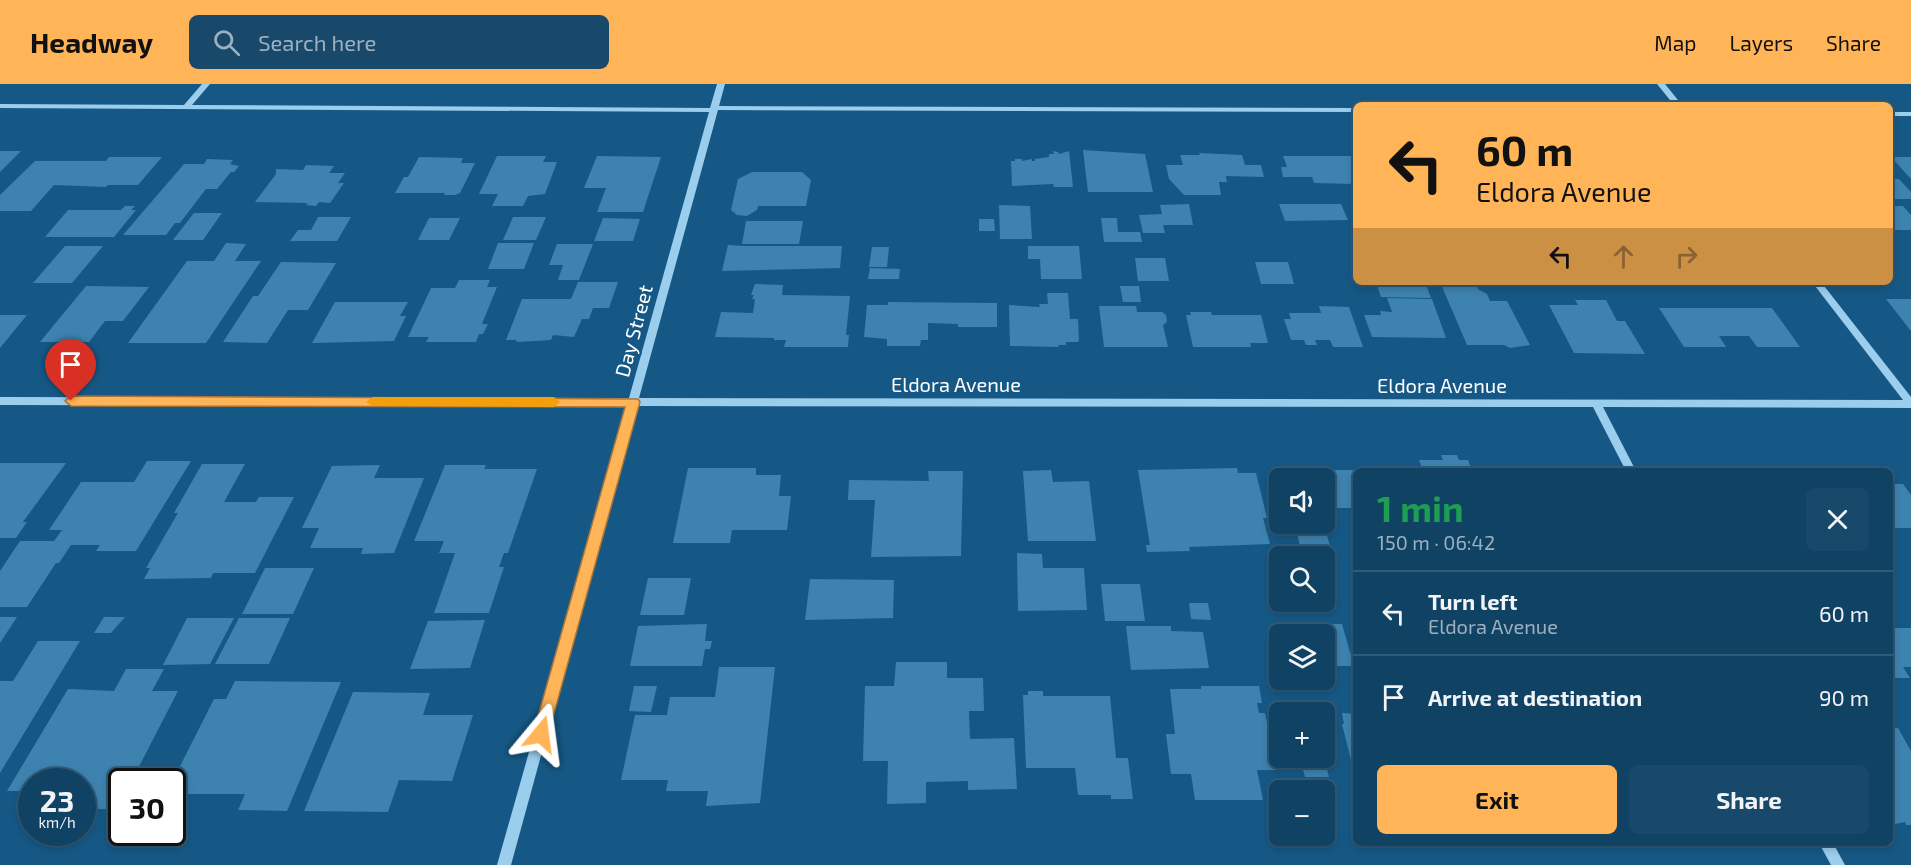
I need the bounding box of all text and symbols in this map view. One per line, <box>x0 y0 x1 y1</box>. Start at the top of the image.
search box <box>189 15 609 69</box>
text: Headway <box>30 25 153 59</box>
icon: search <box>210 26 243 59</box>
text: Search here <box>258 29 376 55</box>
text: Map <box>1654 30 1696 55</box>
text: Layers <box>1729 30 1793 55</box>
text: Share <box>1826 30 1881 55</box>
text: 60 m <box>1476 124 1573 174</box>
icon: left <box>1377 126 1455 204</box>
text: Eldora Avenue <box>1476 175 1651 207</box>
icon: left <box>1544 240 1577 273</box>
icon: ahead <box>1607 240 1640 273</box>
icon: right <box>1670 240 1703 273</box>
street label: Day Street <box>609 282 657 379</box>
pin <box>45 339 96 401</box>
icon: arrive <box>54 348 87 381</box>
street label: Eldora Avenue <box>891 372 1021 396</box>
street label: Eldora Avenue <box>1377 373 1507 397</box>
map controls <box>1269 468 1335 846</box>
button: sound <box>1269 468 1335 534</box>
text: 1 min <box>1377 486 1464 529</box>
button: close <box>1806 488 1869 551</box>
text: 150 m · 06:42 <box>1377 530 1495 554</box>
button: search <box>1269 546 1335 612</box>
text: Turn left <box>1428 588 1517 614</box>
icon: left <box>1377 597 1410 630</box>
text: 60 m <box>1819 600 1869 626</box>
text: Eldora Avenue <box>1428 614 1558 638</box>
button: layers <box>1269 624 1335 690</box>
icon: arrive <box>1377 681 1410 714</box>
text: Arrive at destination <box>1428 684 1642 710</box>
text: 90 m <box>1819 684 1869 710</box>
position arrow <box>509 702 573 766</box>
button: + <box>1269 702 1335 768</box>
button: Exit <box>1377 765 1617 834</box>
button: Share <box>1629 765 1869 834</box>
speed limit sign: 30 <box>108 768 186 846</box>
button: − <box>1269 780 1335 846</box>
text: 23 <box>40 782 74 818</box>
text: km/h <box>38 813 76 831</box>

